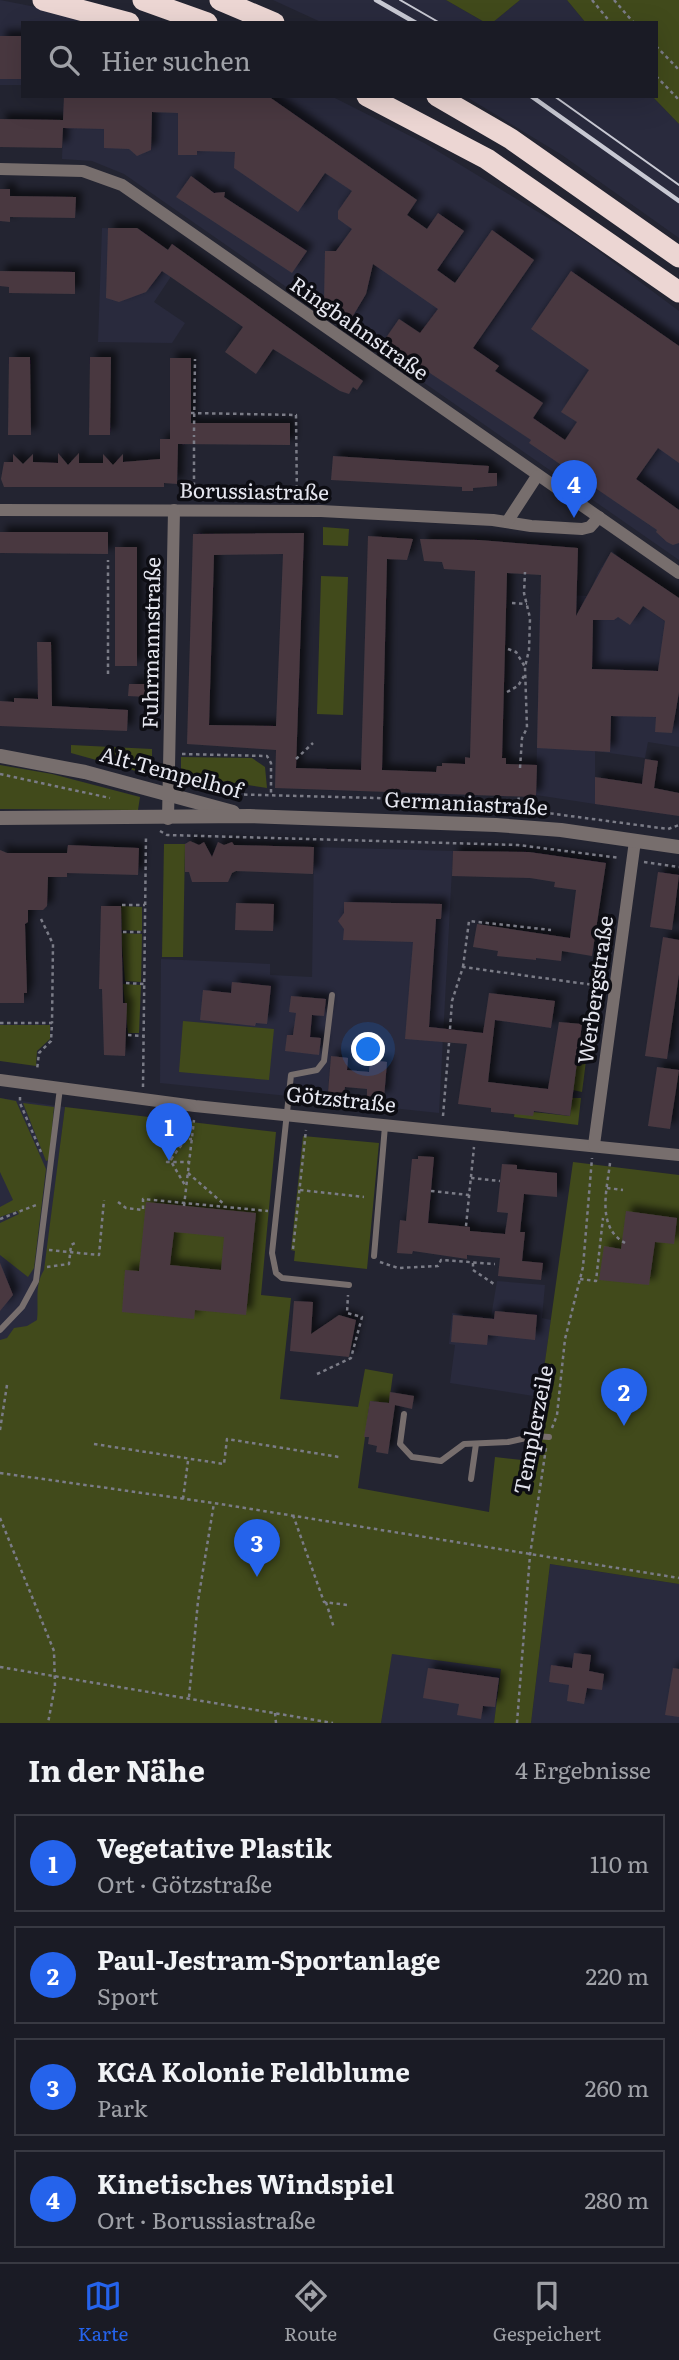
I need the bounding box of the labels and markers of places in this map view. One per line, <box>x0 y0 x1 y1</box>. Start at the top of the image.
pin: 4 <box>551 460 597 518</box>
pin: 1 <box>146 1103 192 1161</box>
pin: 2 <box>601 1368 647 1426</box>
pin: 3 <box>234 1519 280 1577</box>

